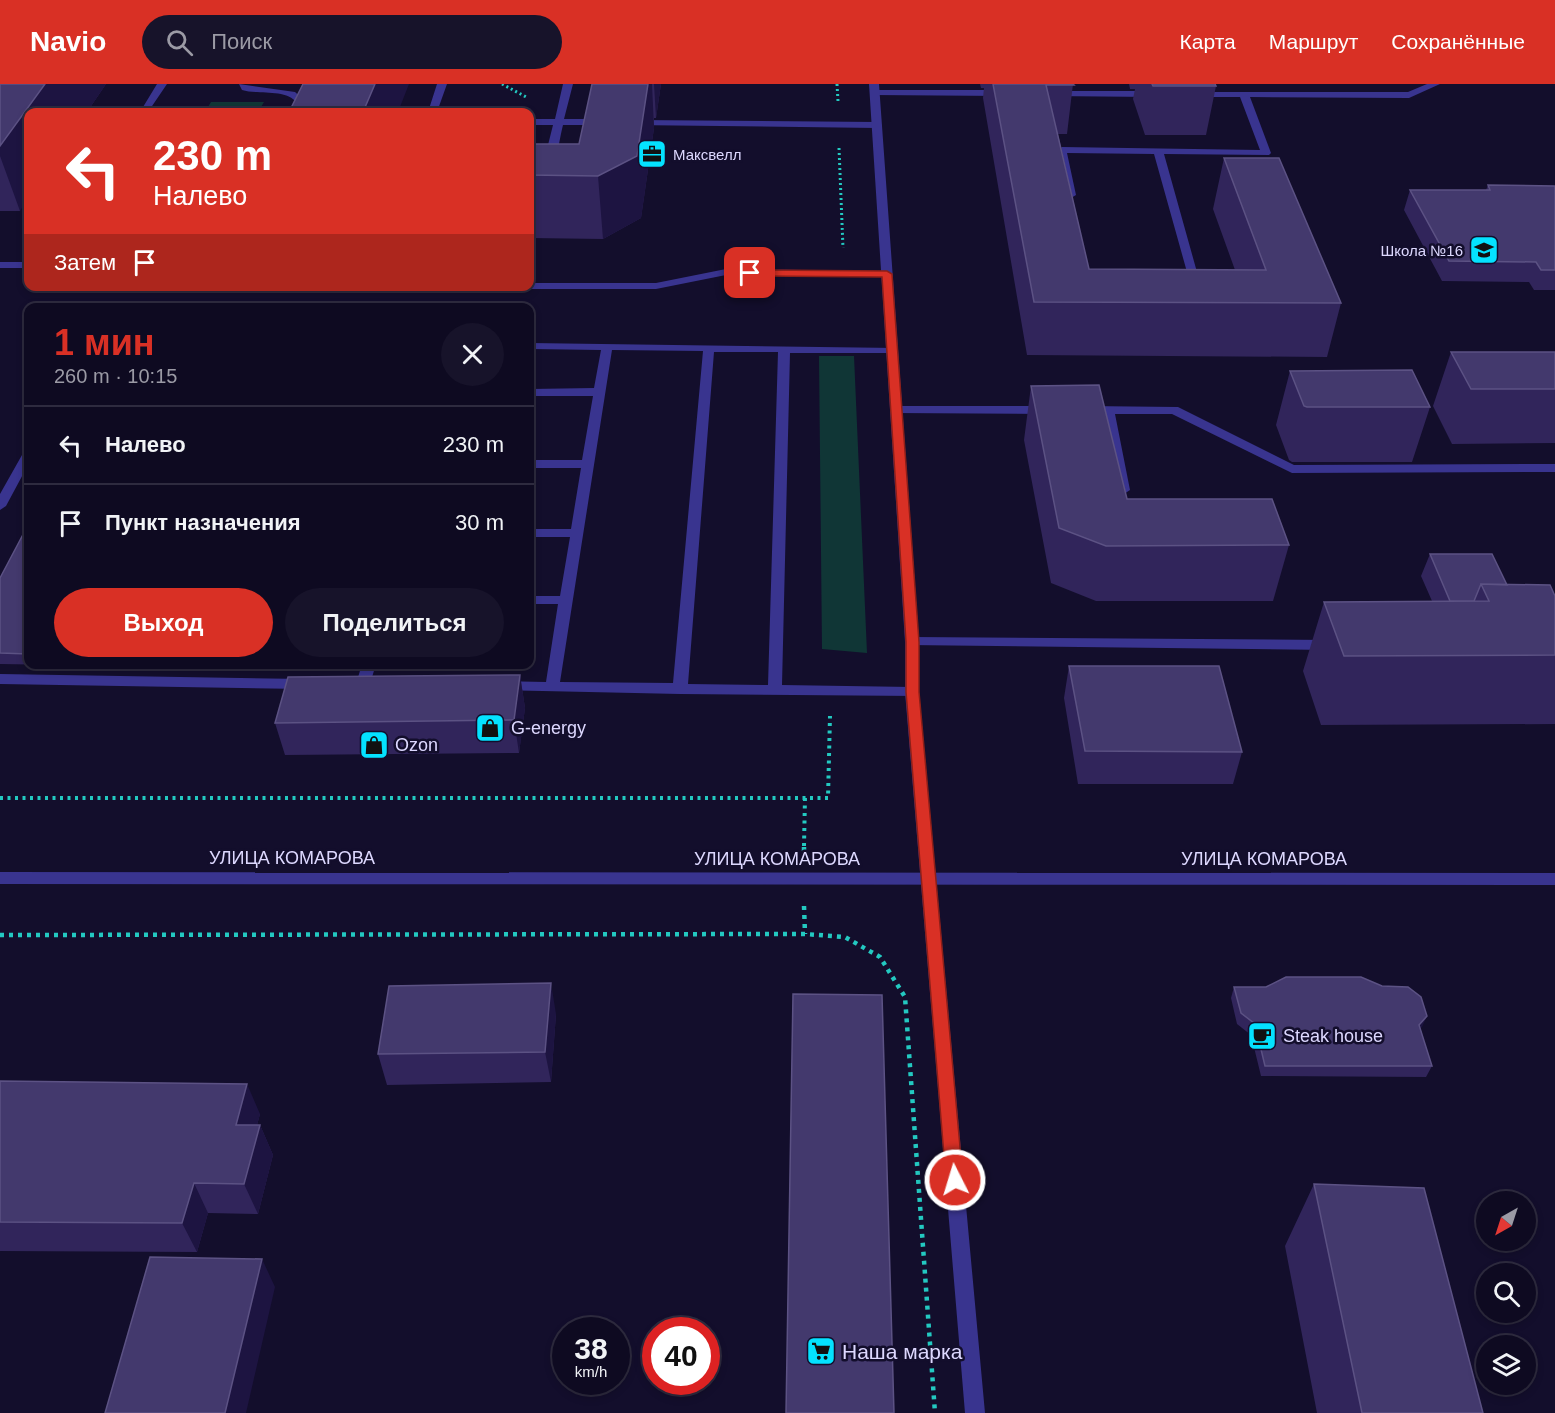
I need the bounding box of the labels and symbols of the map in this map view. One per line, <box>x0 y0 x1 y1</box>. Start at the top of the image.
office icon: Максвелл <box>636 138 668 170</box>
place label: Максвелл <box>673 146 741 163</box>
school or university icon: Школа №16 <box>1468 234 1500 266</box>
place label: Школа №16 <box>1380 242 1463 259</box>
pin <box>724 247 775 298</box>
shop icon: G-energy <box>474 712 506 744</box>
place label: G-energy <box>511 718 586 738</box>
shop icon: Ozon <box>358 729 390 761</box>
place label: Ozon <box>395 735 438 755</box>
street label: УЛИЦА КОМАРОВА <box>209 848 375 868</box>
street label: УЛИЦА КОМАРОВА <box>694 849 860 869</box>
street label: УЛИЦА КОМАРОВА <box>1181 849 1347 869</box>
cafe icon: Steak house <box>1246 1020 1278 1052</box>
place label: Steak house <box>1283 1026 1383 1046</box>
position arrow <box>923 1148 987 1212</box>
north arrow <box>1476 1191 1536 1251</box>
speed limit sign: 40 <box>642 1317 720 1395</box>
supermarket icon: Наша марка <box>805 1335 837 1367</box>
place label: Наша марка <box>842 1340 963 1363</box>

